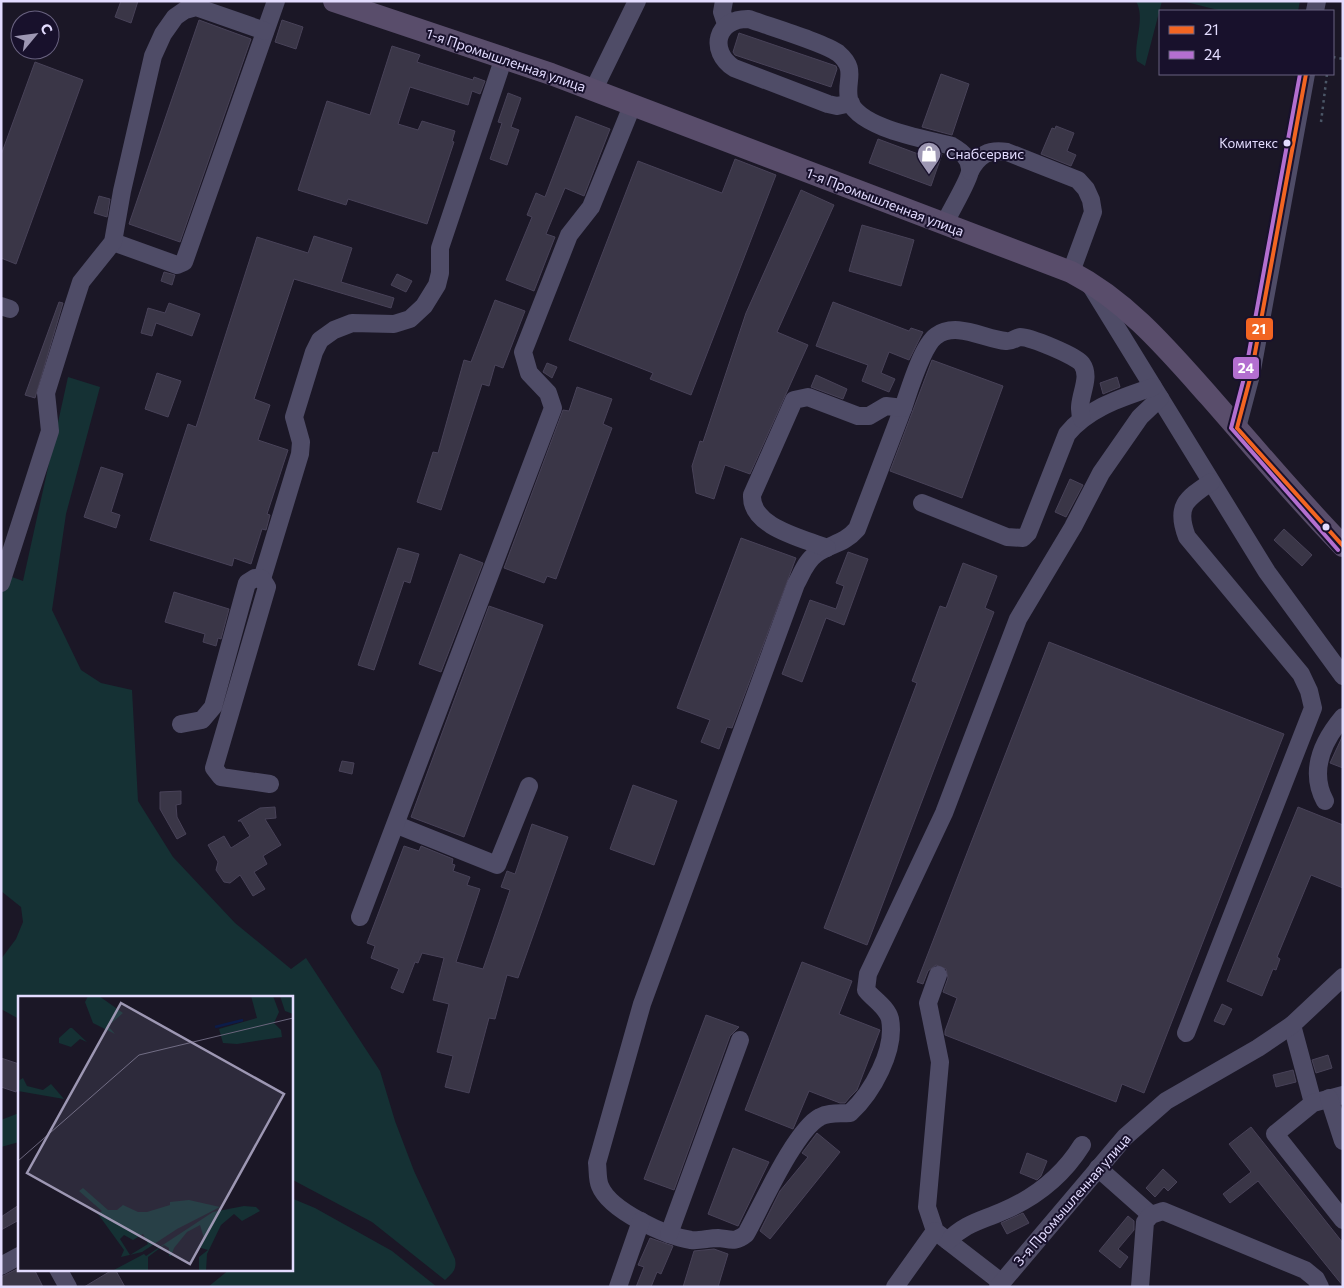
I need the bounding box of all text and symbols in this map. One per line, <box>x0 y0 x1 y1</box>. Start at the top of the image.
north arrow <box>10 10 60 60</box>
legend <box>1159 10 1334 75</box>
text: С <box>37 20 57 37</box>
text: 21 <box>1204 20 1219 38</box>
street label: 1-я Промышленная улица <box>424 24 588 95</box>
text: 24 <box>1204 45 1221 63</box>
place label: Комитекс <box>1219 135 1278 151</box>
marker: Комитекс <box>1282 138 1292 148</box>
shop icon: Снабсервис <box>916 141 942 175</box>
place label: Снабсервис <box>946 145 1024 162</box>
street label: 1-я Промышленная улица <box>804 164 966 240</box>
line badge: 21 <box>1245 317 1274 341</box>
text: 21 <box>1252 320 1266 337</box>
line badge: 24 <box>1232 356 1260 380</box>
text: 24 <box>1238 359 1255 376</box>
unlabelled marker <box>1321 522 1331 532</box>
inset map <box>18 996 292 1270</box>
street label: 3-я Промышленная улица <box>1010 1130 1134 1269</box>

